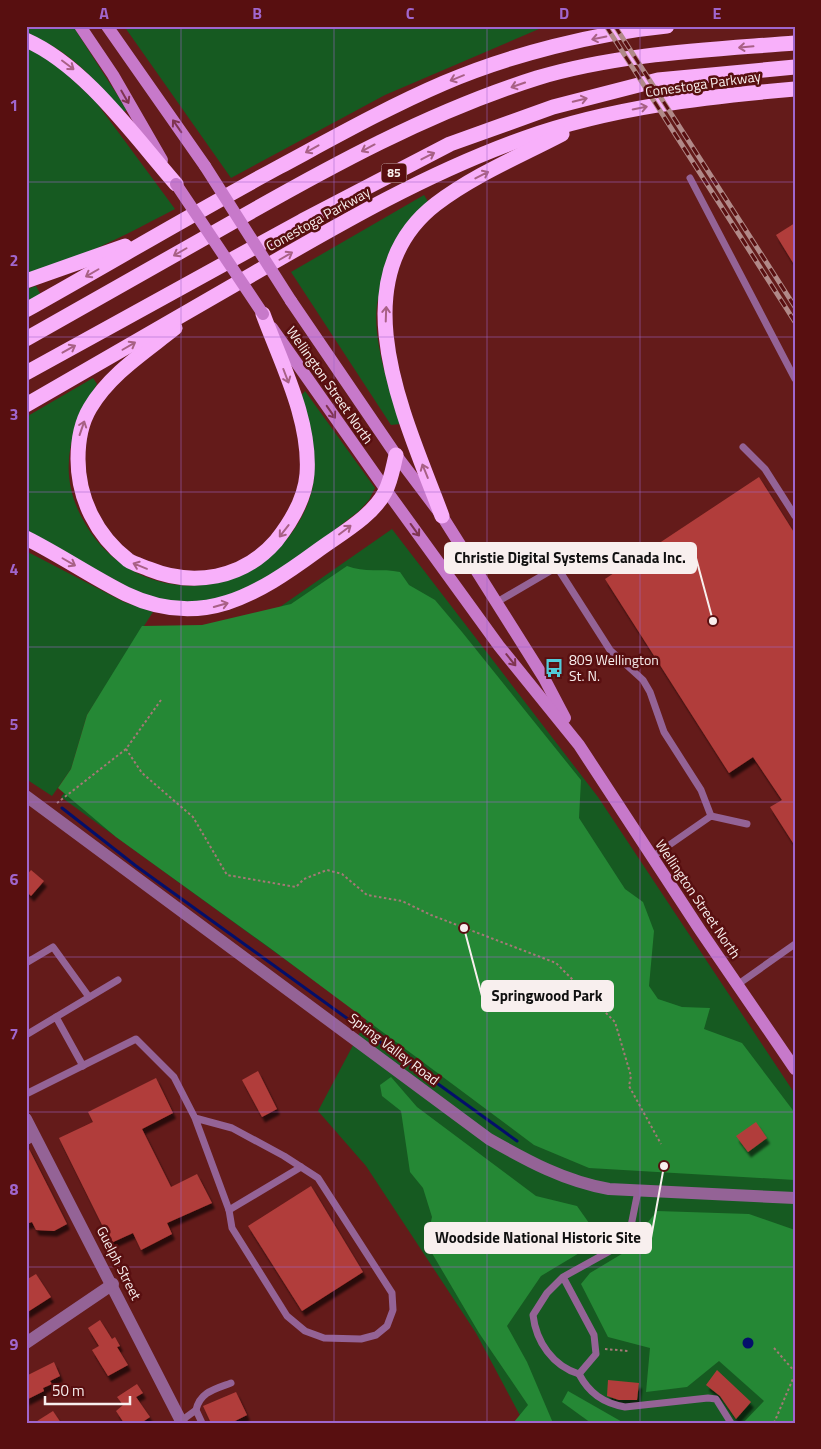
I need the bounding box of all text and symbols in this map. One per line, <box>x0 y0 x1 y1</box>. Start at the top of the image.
text: A <box>99 1 109 25</box>
text: B <box>252 1 262 25</box>
text: C <box>406 1 415 25</box>
text: D <box>559 1 569 25</box>
text: E <box>713 1 722 25</box>
one-way arrow <box>591 34 607 43</box>
one-way arrow <box>738 42 754 52</box>
one-way arrow <box>61 60 75 70</box>
street label: Conestoga Parkway <box>644 65 762 102</box>
one-way arrow <box>450 73 465 83</box>
one-way arrow <box>510 81 526 90</box>
one-way arrow <box>120 89 130 104</box>
text: 1 <box>10 93 18 117</box>
one-way arrow <box>571 95 587 104</box>
one-way arrow <box>632 103 648 113</box>
one-way arrow <box>172 120 182 134</box>
one-way arrow <box>361 143 376 153</box>
one-way arrow <box>305 145 319 155</box>
one-way arrow <box>420 151 435 161</box>
road number: 85 <box>382 164 406 182</box>
one-way arrow <box>474 170 489 179</box>
street label: Conestoga Parkway <box>262 181 374 256</box>
one-way arrow <box>173 247 187 257</box>
text: 2 <box>10 248 18 272</box>
one-way arrow <box>278 250 292 260</box>
one-way arrow <box>85 269 99 279</box>
one-way arrow <box>381 307 390 323</box>
street label: Wellington Street North <box>282 322 379 448</box>
one-way arrow <box>122 341 137 351</box>
one-way arrow <box>61 344 76 353</box>
one-way arrow <box>282 368 291 384</box>
text: 3 <box>10 402 18 426</box>
one-way arrow <box>326 405 336 419</box>
one-way arrow <box>78 420 88 436</box>
one-way arrow <box>420 463 429 479</box>
one-way arrow <box>409 523 420 536</box>
one-way arrow <box>279 524 290 537</box>
one-way arrow <box>338 525 352 535</box>
callout: Christie Digital Systems Canada Inc. <box>445 543 696 573</box>
text: Christie Digital Systems Canada Inc. <box>454 546 686 569</box>
text: 4 <box>10 557 19 581</box>
one-way arrow <box>61 558 75 568</box>
one-way arrow <box>133 560 148 570</box>
one-way arrow <box>212 599 228 609</box>
place label: 809 Wellington St. N. <box>569 649 659 686</box>
one-way arrow <box>506 654 517 667</box>
bus stop icon: 809 Wellington St. N. <box>543 657 565 679</box>
text: 5 <box>10 712 19 736</box>
street label: Wellington Street North <box>651 835 746 962</box>
text: 6 <box>10 867 19 891</box>
callout: Springwood Park <box>482 981 613 1011</box>
text: Springwood Park <box>492 984 603 1007</box>
street label: Spring Valley Road <box>344 1007 444 1090</box>
text: 7 <box>10 1022 18 1046</box>
text: 8 <box>10 1177 19 1201</box>
street label: Guelph Street <box>92 1222 147 1303</box>
callout: Woodside National Historic Site <box>425 1223 651 1253</box>
text: Woodside National Historic Site <box>435 1226 641 1249</box>
text: 9 <box>10 1332 19 1356</box>
scale bar <box>45 1374 130 1406</box>
text: 50 m <box>52 1379 85 1402</box>

